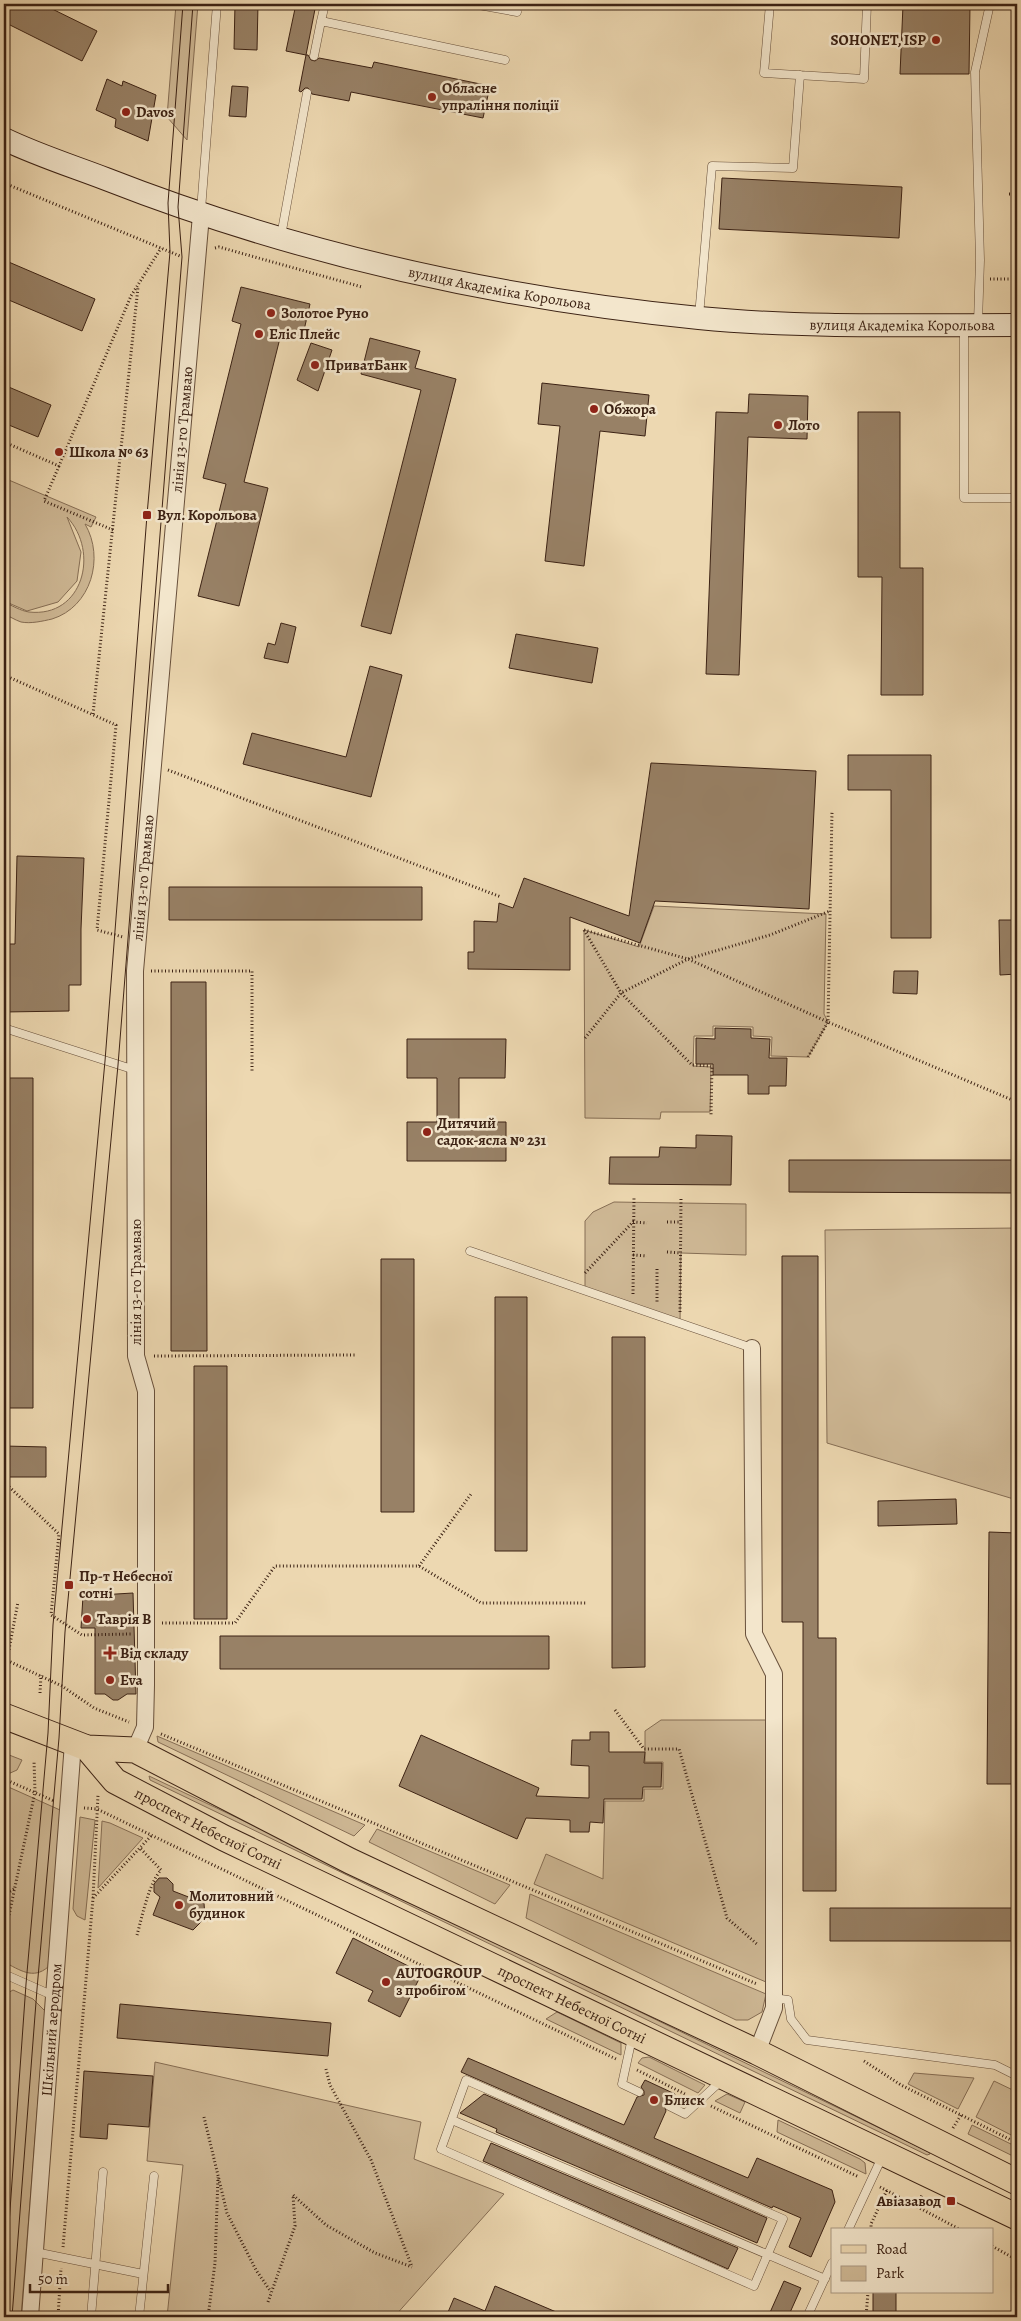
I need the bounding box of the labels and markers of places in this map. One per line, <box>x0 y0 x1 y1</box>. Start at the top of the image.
place label: SOHONET, ISP <box>831 30 926 50</box>
marker: SOHONET, ISP <box>930 34 942 46</box>
place label: Обласне упраління поліції <box>441 78 559 115</box>
marker: Обласне упраління поліції <box>426 91 438 103</box>
place label: Davos <box>136 102 174 122</box>
marker: Davos <box>120 106 132 118</box>
place label: Золотое Руно <box>281 303 369 323</box>
marker: Золотое Руно <box>265 307 277 319</box>
place label: Еліс Плейс <box>269 324 340 344</box>
marker: Еліс Плейс <box>253 328 265 340</box>
place label: ПриватБанк <box>325 355 407 375</box>
marker: ПриватБанк <box>309 359 321 371</box>
place label: Обжора <box>604 399 657 419</box>
marker: Обжора <box>588 403 600 415</box>
place label: Лото <box>788 415 820 435</box>
marker: Лото <box>772 419 784 431</box>
place label: Школа № 63 <box>69 442 149 462</box>
marker: Школа № 63 <box>53 446 65 458</box>
place label: Вул. Корольова <box>157 505 258 525</box>
marker: Вул. Корольова <box>141 509 153 521</box>
place label: Дитячий садок-ясла № 231 <box>437 1113 547 1150</box>
marker: Дитячий садок-ясла № 231 <box>421 1126 433 1138</box>
place label: Пр-т Небесної сотні <box>79 1566 173 1603</box>
marker: Пр-т Небесної сотні <box>63 1579 75 1591</box>
place label: Таврія В <box>97 1609 151 1629</box>
marker: Таврія В <box>81 1613 93 1625</box>
place label: Від складу <box>120 1643 189 1663</box>
marker: Від складу <box>104 1647 116 1659</box>
place label: Eva <box>120 1670 143 1690</box>
marker: Eva <box>104 1674 116 1686</box>
place label: Молитовний будинок <box>189 1886 274 1923</box>
marker: Молитовний будинок <box>173 1899 185 1911</box>
place label: AUTOGROUP з пробігом <box>395 1963 482 2000</box>
marker: AUTOGROUP з пробігом <box>380 1976 392 1988</box>
place label: Блиск <box>664 2090 705 2110</box>
marker: Блиск <box>648 2094 660 2106</box>
place label: Авіазавод <box>876 2191 941 2211</box>
marker: Авіазавод <box>945 2195 957 2207</box>

